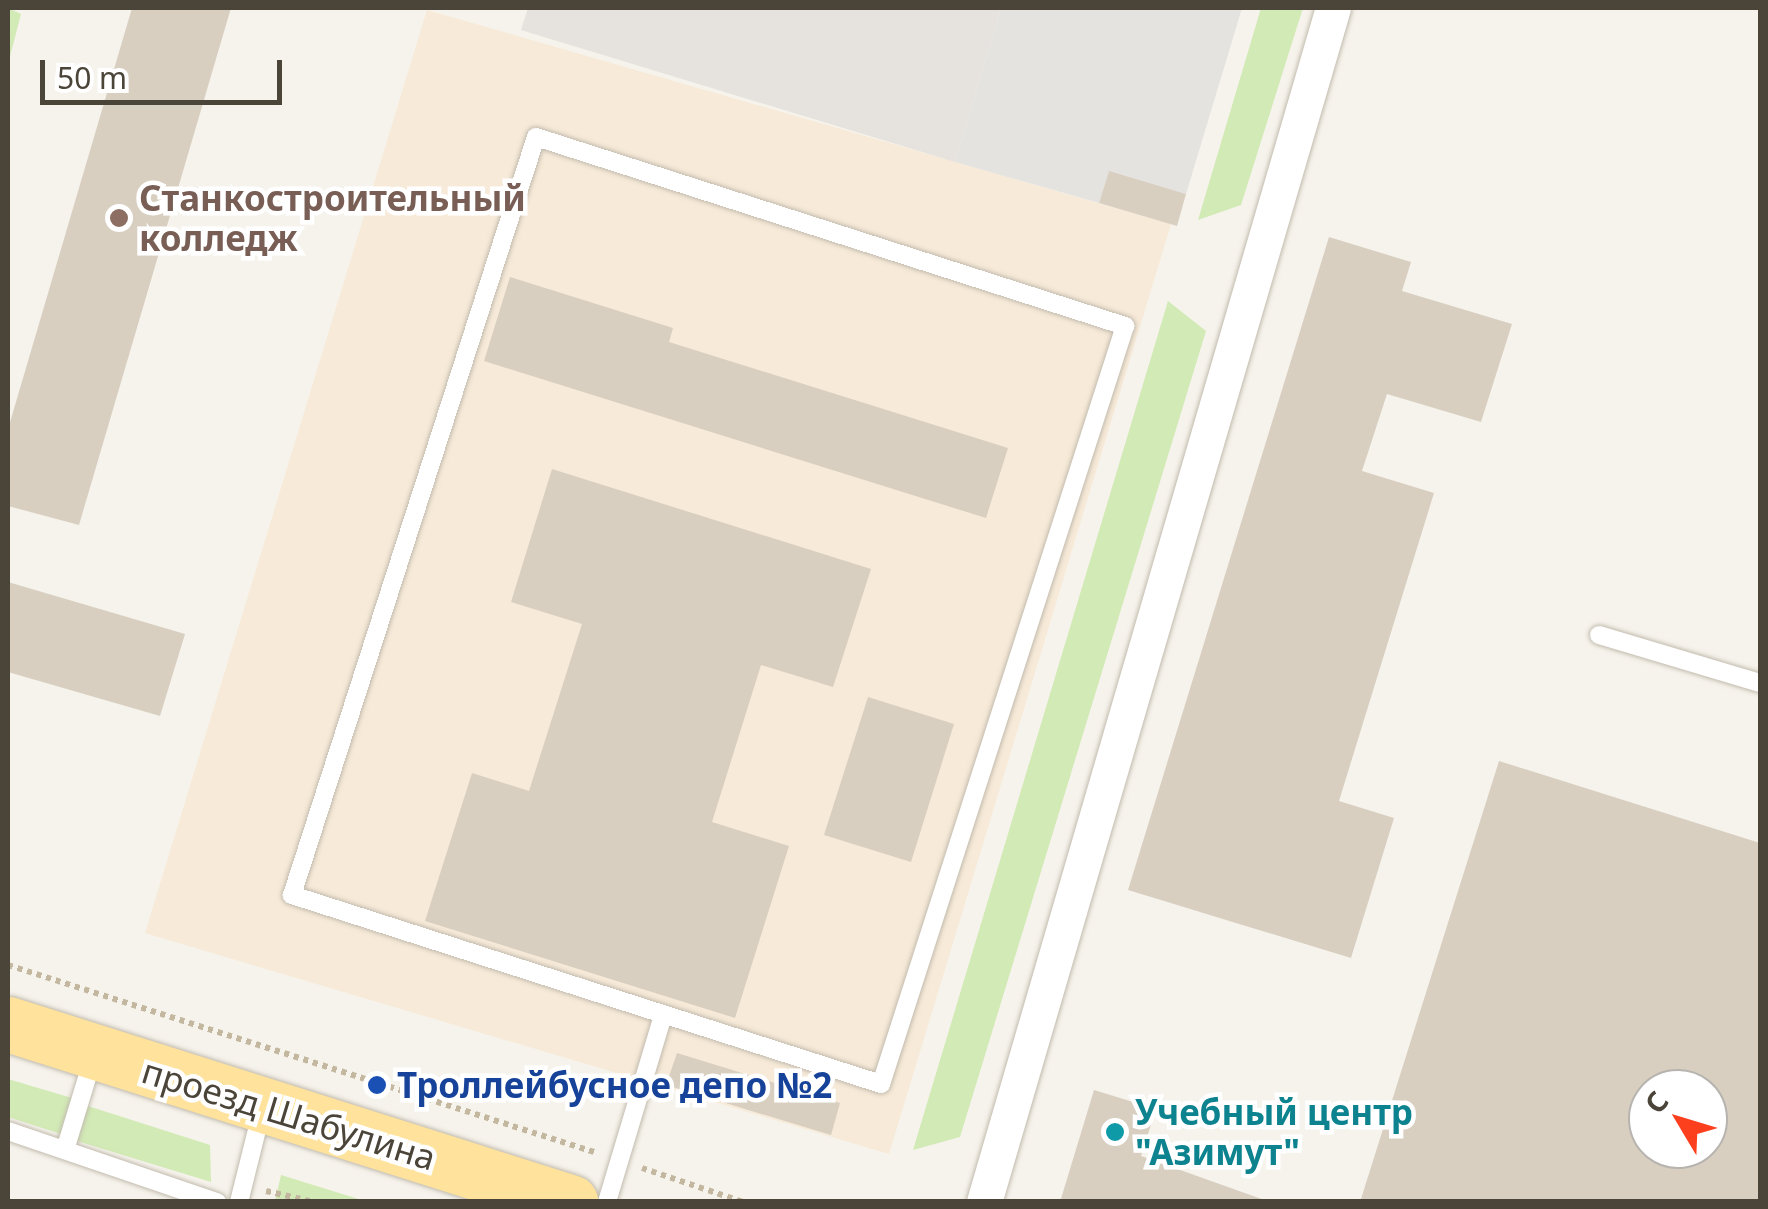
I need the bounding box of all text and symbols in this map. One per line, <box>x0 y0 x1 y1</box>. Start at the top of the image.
scale bar <box>45 40 288 102</box>
text: 50 m <box>57 57 127 98</box>
place label: Станкостроительный колледж <box>139 177 526 259</box>
marker: Станкостроительный колледж <box>108 207 130 229</box>
street label: проезд Шабулина <box>137 1049 441 1179</box>
place label: Троллейбусное депо №2 <box>397 1064 832 1106</box>
north arrow <box>1628 1069 1728 1169</box>
marker: Троллейбусное депо №2 <box>366 1074 388 1096</box>
text: С <box>1635 1083 1676 1121</box>
place label: Учебный центр "Азимут" <box>1135 1091 1413 1173</box>
marker: Учебный центр "Азимут" <box>1104 1121 1126 1143</box>

